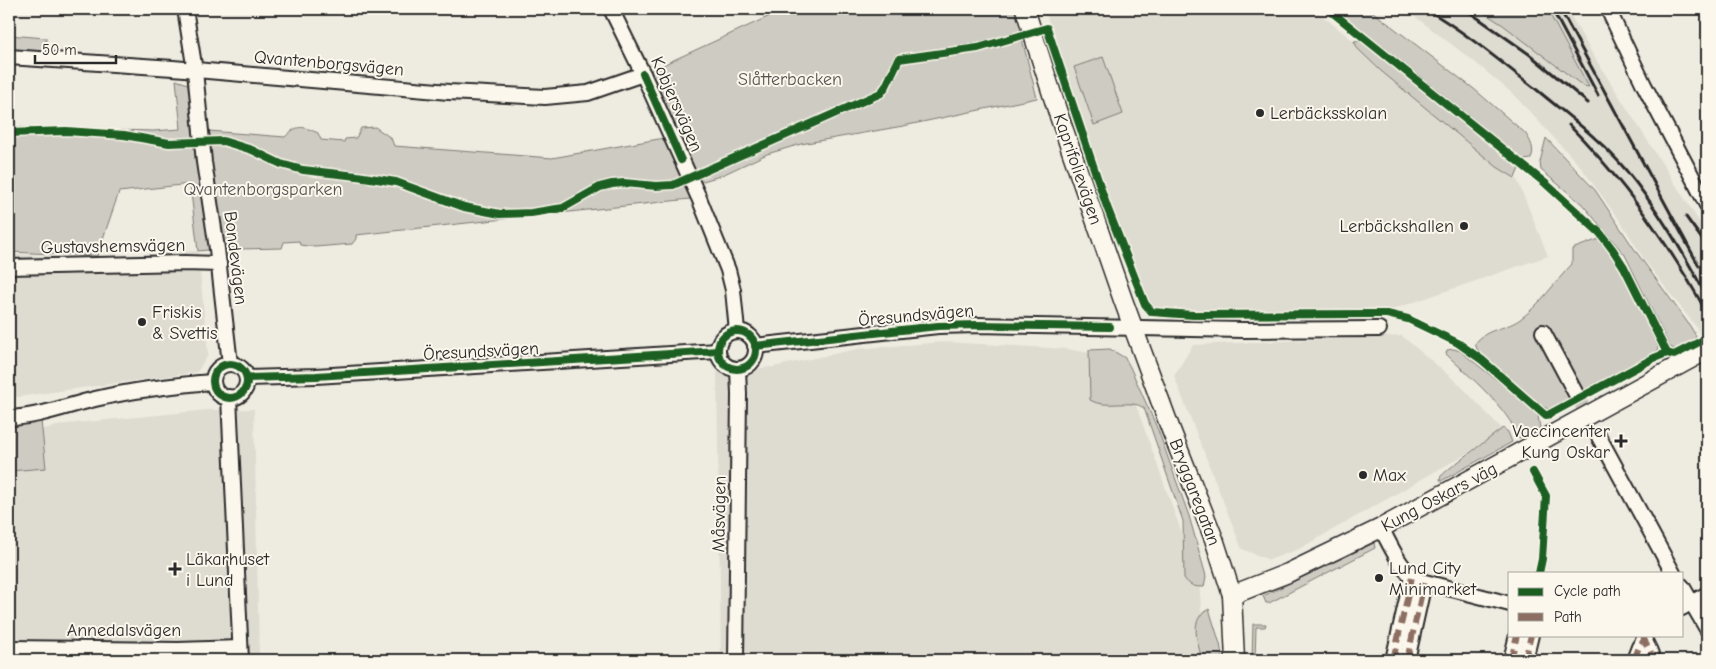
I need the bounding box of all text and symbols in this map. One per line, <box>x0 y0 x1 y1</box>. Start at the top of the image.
scale bar <box>35 32 116 64</box>
text: 50 m <box>42 41 77 59</box>
street label: Qvantenborgsvägen <box>253 46 405 81</box>
street label: Kobjersvägen <box>646 53 707 155</box>
park label: Slåtterbacken <box>738 69 842 90</box>
place label: Lerbäcksskolan <box>1270 103 1387 124</box>
marker: Lerbäcksskolan <box>1254 107 1266 119</box>
street label: Kaprifolievägen <box>1049 111 1106 228</box>
park label: Qvantenborgsparken <box>184 179 342 200</box>
street label: Bondevägen <box>219 210 252 306</box>
place label: Lerbäckshallen <box>1340 216 1454 237</box>
marker: Lerbäckshallen <box>1458 220 1470 232</box>
street label: Gustavshemsvägen <box>41 235 185 258</box>
street label: Öresundsvägen <box>857 300 975 331</box>
place label: Friskis & Svettis <box>152 302 218 344</box>
marker: Friskis & Svettis <box>136 316 148 328</box>
street label: Öresundsvägen <box>423 338 540 365</box>
place label: Vaccincenter Kung Oskar <box>1512 421 1611 463</box>
marker: Vaccincenter Kung Oskar <box>1614 434 1628 448</box>
street label: Bryggaregatan <box>1164 436 1225 549</box>
street label: Kung Oskars väg <box>1378 458 1501 537</box>
place label: Max <box>1373 465 1406 486</box>
marker: Max <box>1357 469 1369 481</box>
street label: Måsvägen <box>708 475 731 553</box>
place label: Läkarhuset i Lund <box>186 549 270 591</box>
place label: Lund City Minimarket <box>1389 558 1477 600</box>
marker: Läkarhuset i Lund <box>168 562 182 576</box>
marker: Lund City Minimarket <box>1373 572 1385 584</box>
legend <box>1508 572 1684 636</box>
text: Cycle path <box>1554 582 1621 600</box>
text: Path <box>1554 608 1582 626</box>
street label: Annedalsvägen <box>67 620 181 641</box>

